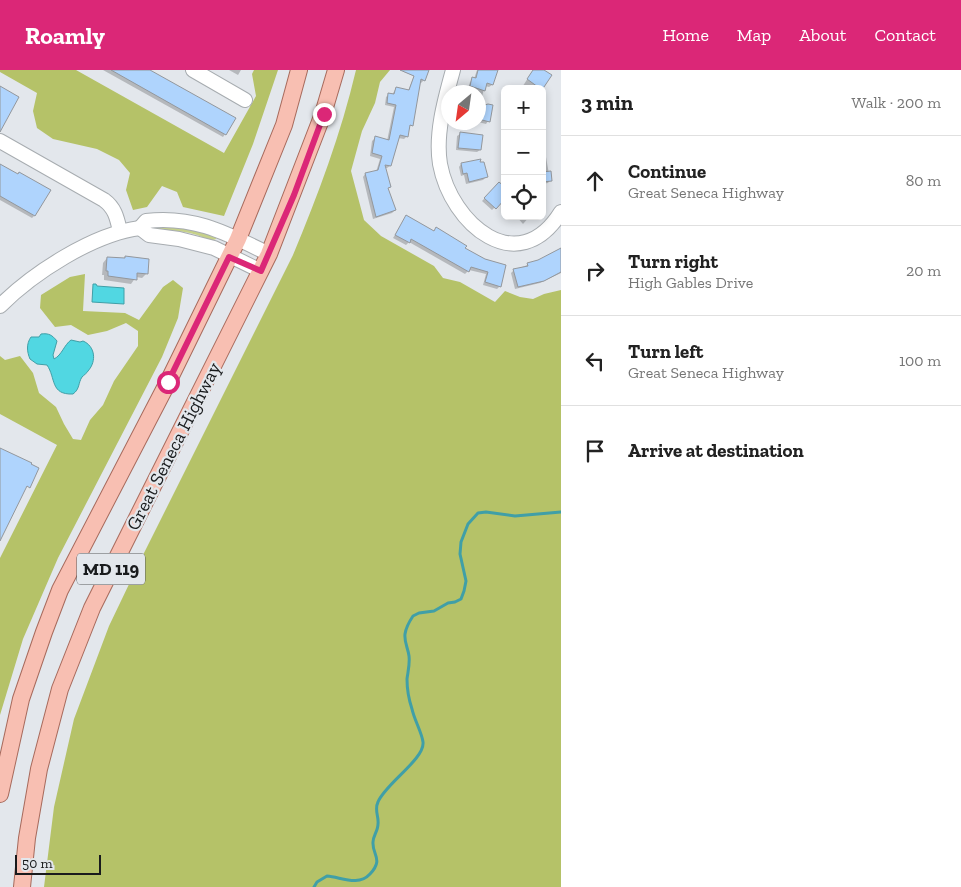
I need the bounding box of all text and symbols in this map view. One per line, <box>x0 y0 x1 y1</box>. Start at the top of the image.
text: Roamly <box>25 21 105 50</box>
text: Home <box>662 24 709 46</box>
text: Map <box>737 24 771 46</box>
text: About <box>799 24 846 46</box>
text: Contact <box>874 24 936 46</box>
north arrow <box>441 85 486 130</box>
map controls <box>501 85 546 220</box>
button: + <box>501 85 546 130</box>
text: 3 min <box>581 90 633 115</box>
text: Walk · 200 m <box>852 93 941 112</box>
route end <box>313 103 336 126</box>
button: − <box>501 130 546 175</box>
text: Continue <box>628 160 706 183</box>
icon: ahead <box>581 167 609 195</box>
text: 80 m <box>906 171 941 190</box>
button: locate <box>501 175 546 220</box>
text: Great Seneca Highway <box>628 183 784 202</box>
text: Turn right <box>628 250 718 273</box>
icon: right <box>581 257 609 285</box>
text: 20 m <box>906 261 941 280</box>
text: High Gables Drive <box>628 273 753 292</box>
text: Turn left <box>628 340 703 363</box>
icon: left <box>581 347 609 375</box>
text: 100 m <box>899 351 941 370</box>
street label: Great Seneca Highway <box>121 358 226 534</box>
text: Great Seneca Highway <box>628 363 784 382</box>
route start <box>157 371 180 394</box>
icon: arrive <box>581 437 609 465</box>
text: Arrive at destination <box>628 439 804 462</box>
road number: MD 119 <box>77 554 145 584</box>
scale bar <box>15 852 101 875</box>
text: 50 m <box>22 855 53 872</box>

